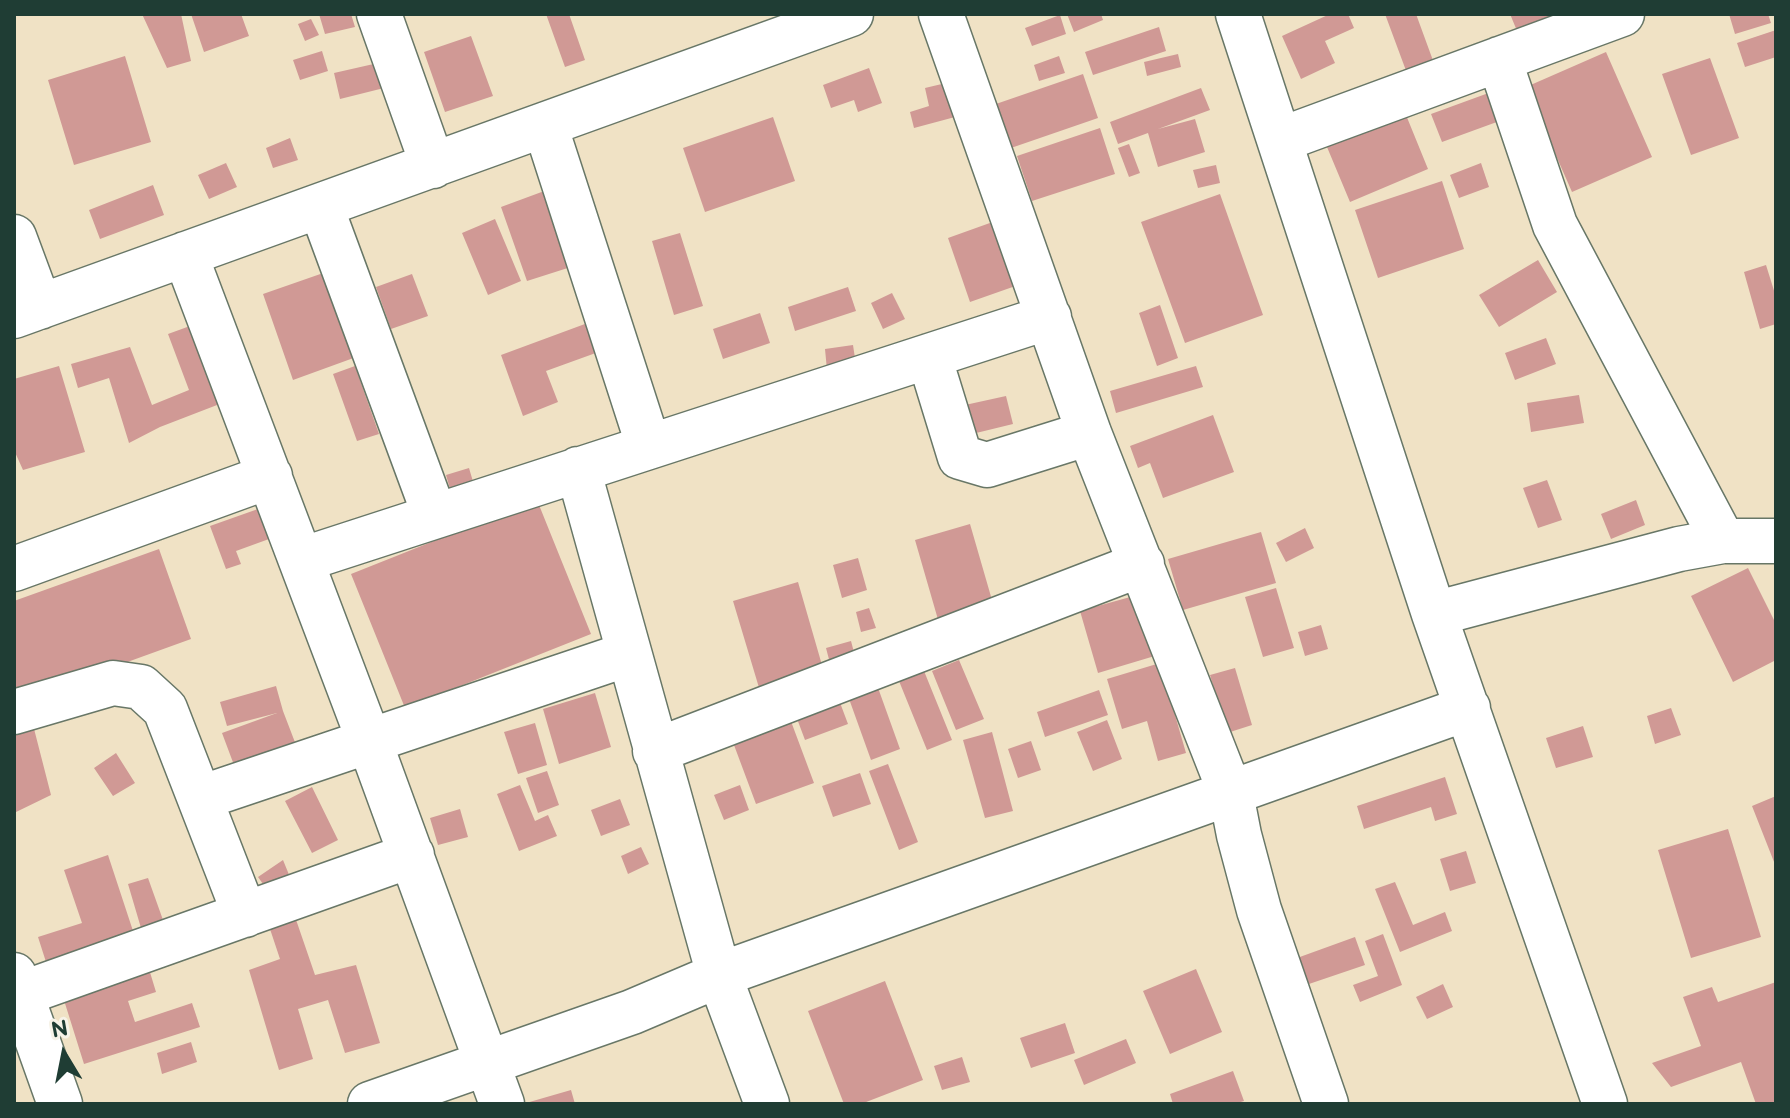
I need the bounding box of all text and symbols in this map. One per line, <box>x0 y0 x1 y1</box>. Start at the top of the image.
north arrow <box>24 1014 104 1094</box>
text: N <box>49 1015 70 1045</box>

